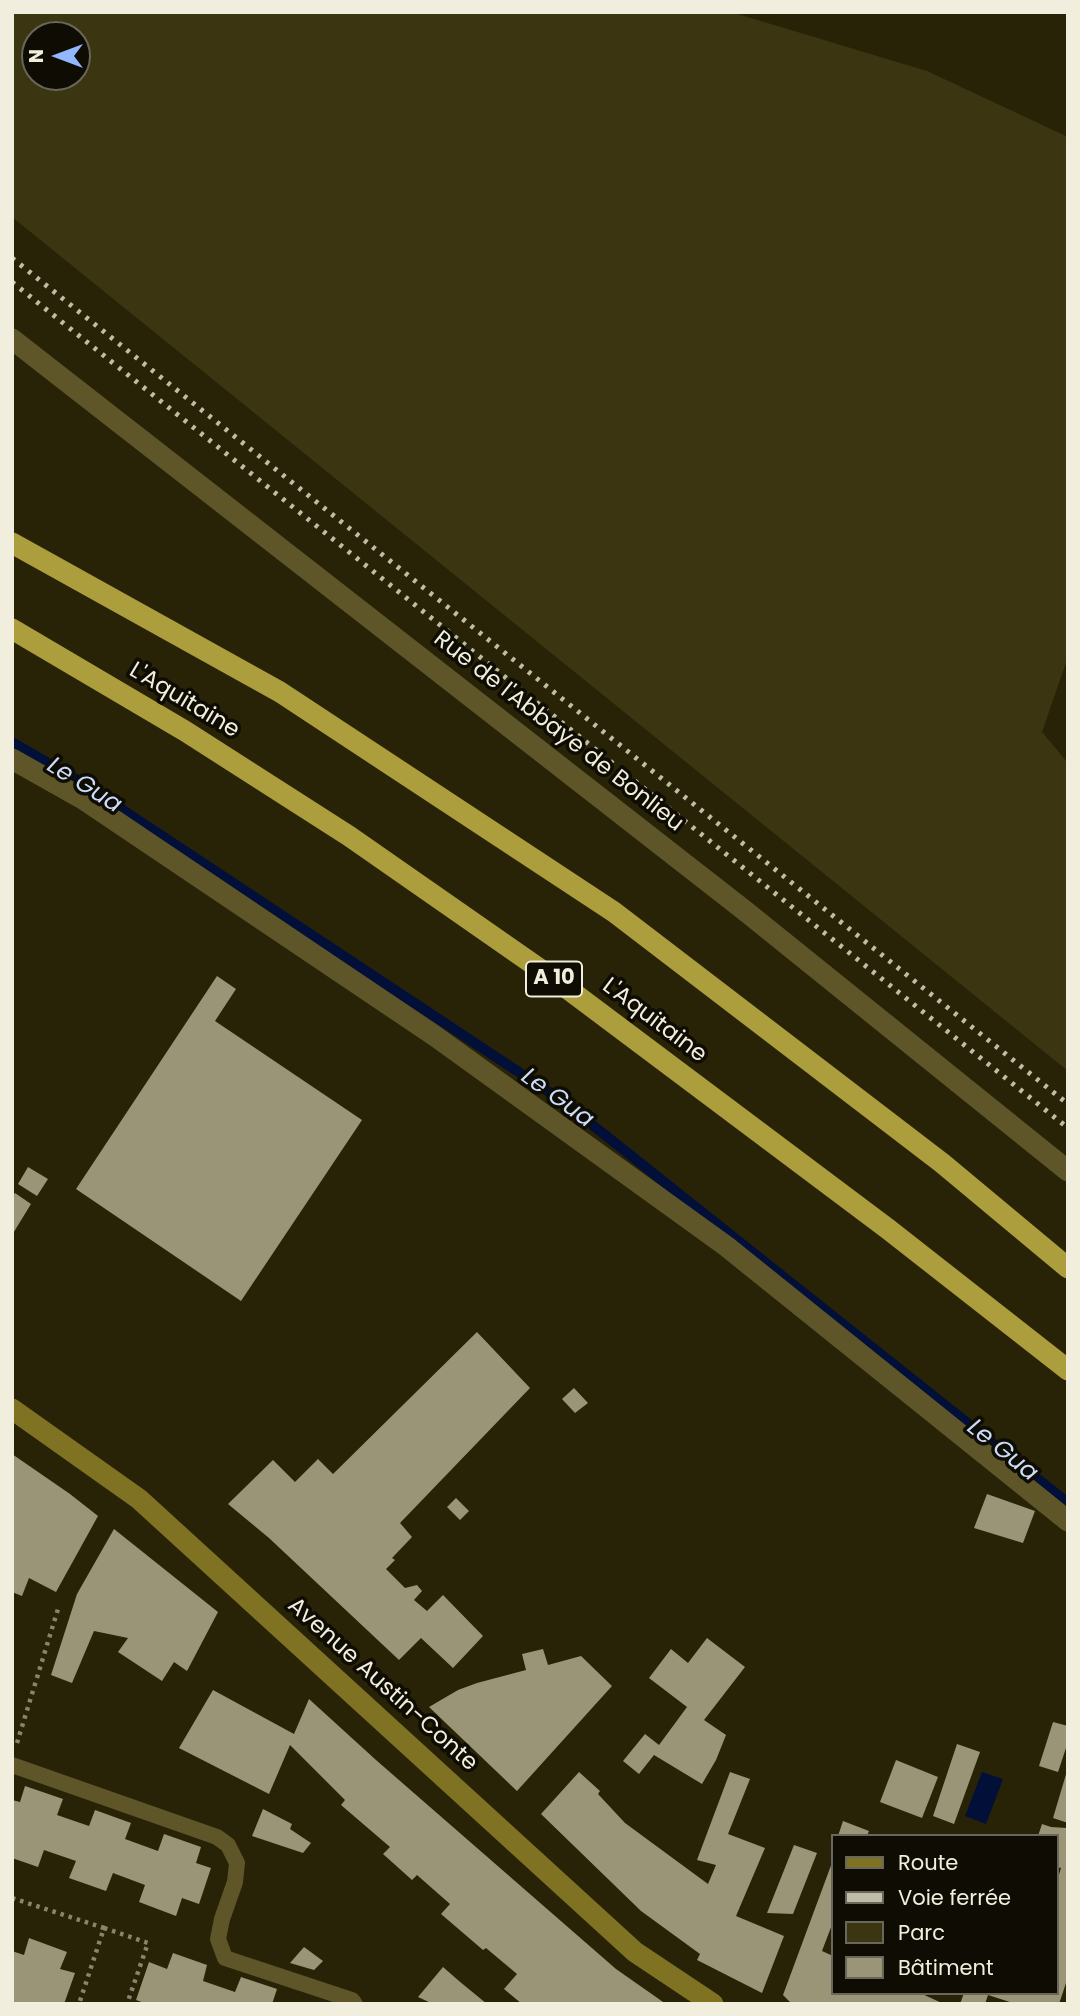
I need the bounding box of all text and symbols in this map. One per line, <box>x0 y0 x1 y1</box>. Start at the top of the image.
north arrow <box>21 21 91 91</box>
text: N <box>23 49 50 63</box>
street label: Rue de l'Abbaye de Bonlieu <box>428 626 688 838</box>
street label: L'Aquitaine <box>124 657 244 745</box>
water label: Le Gua <box>41 752 127 820</box>
road number: A 10 <box>526 962 582 996</box>
street label: L'Aquitaine <box>596 973 712 1069</box>
water label: Le Gua <box>515 1063 599 1135</box>
water label: Le Gua <box>961 1414 1043 1488</box>
street label: Avenue Austin-Conte <box>281 1592 483 1778</box>
legend <box>832 1834 1059 1995</box>
text: Route <box>898 1848 958 1877</box>
text: Voie ferrée <box>898 1883 1011 1912</box>
text: Parc <box>898 1918 945 1947</box>
text: Bâtiment <box>898 1953 994 1982</box>

